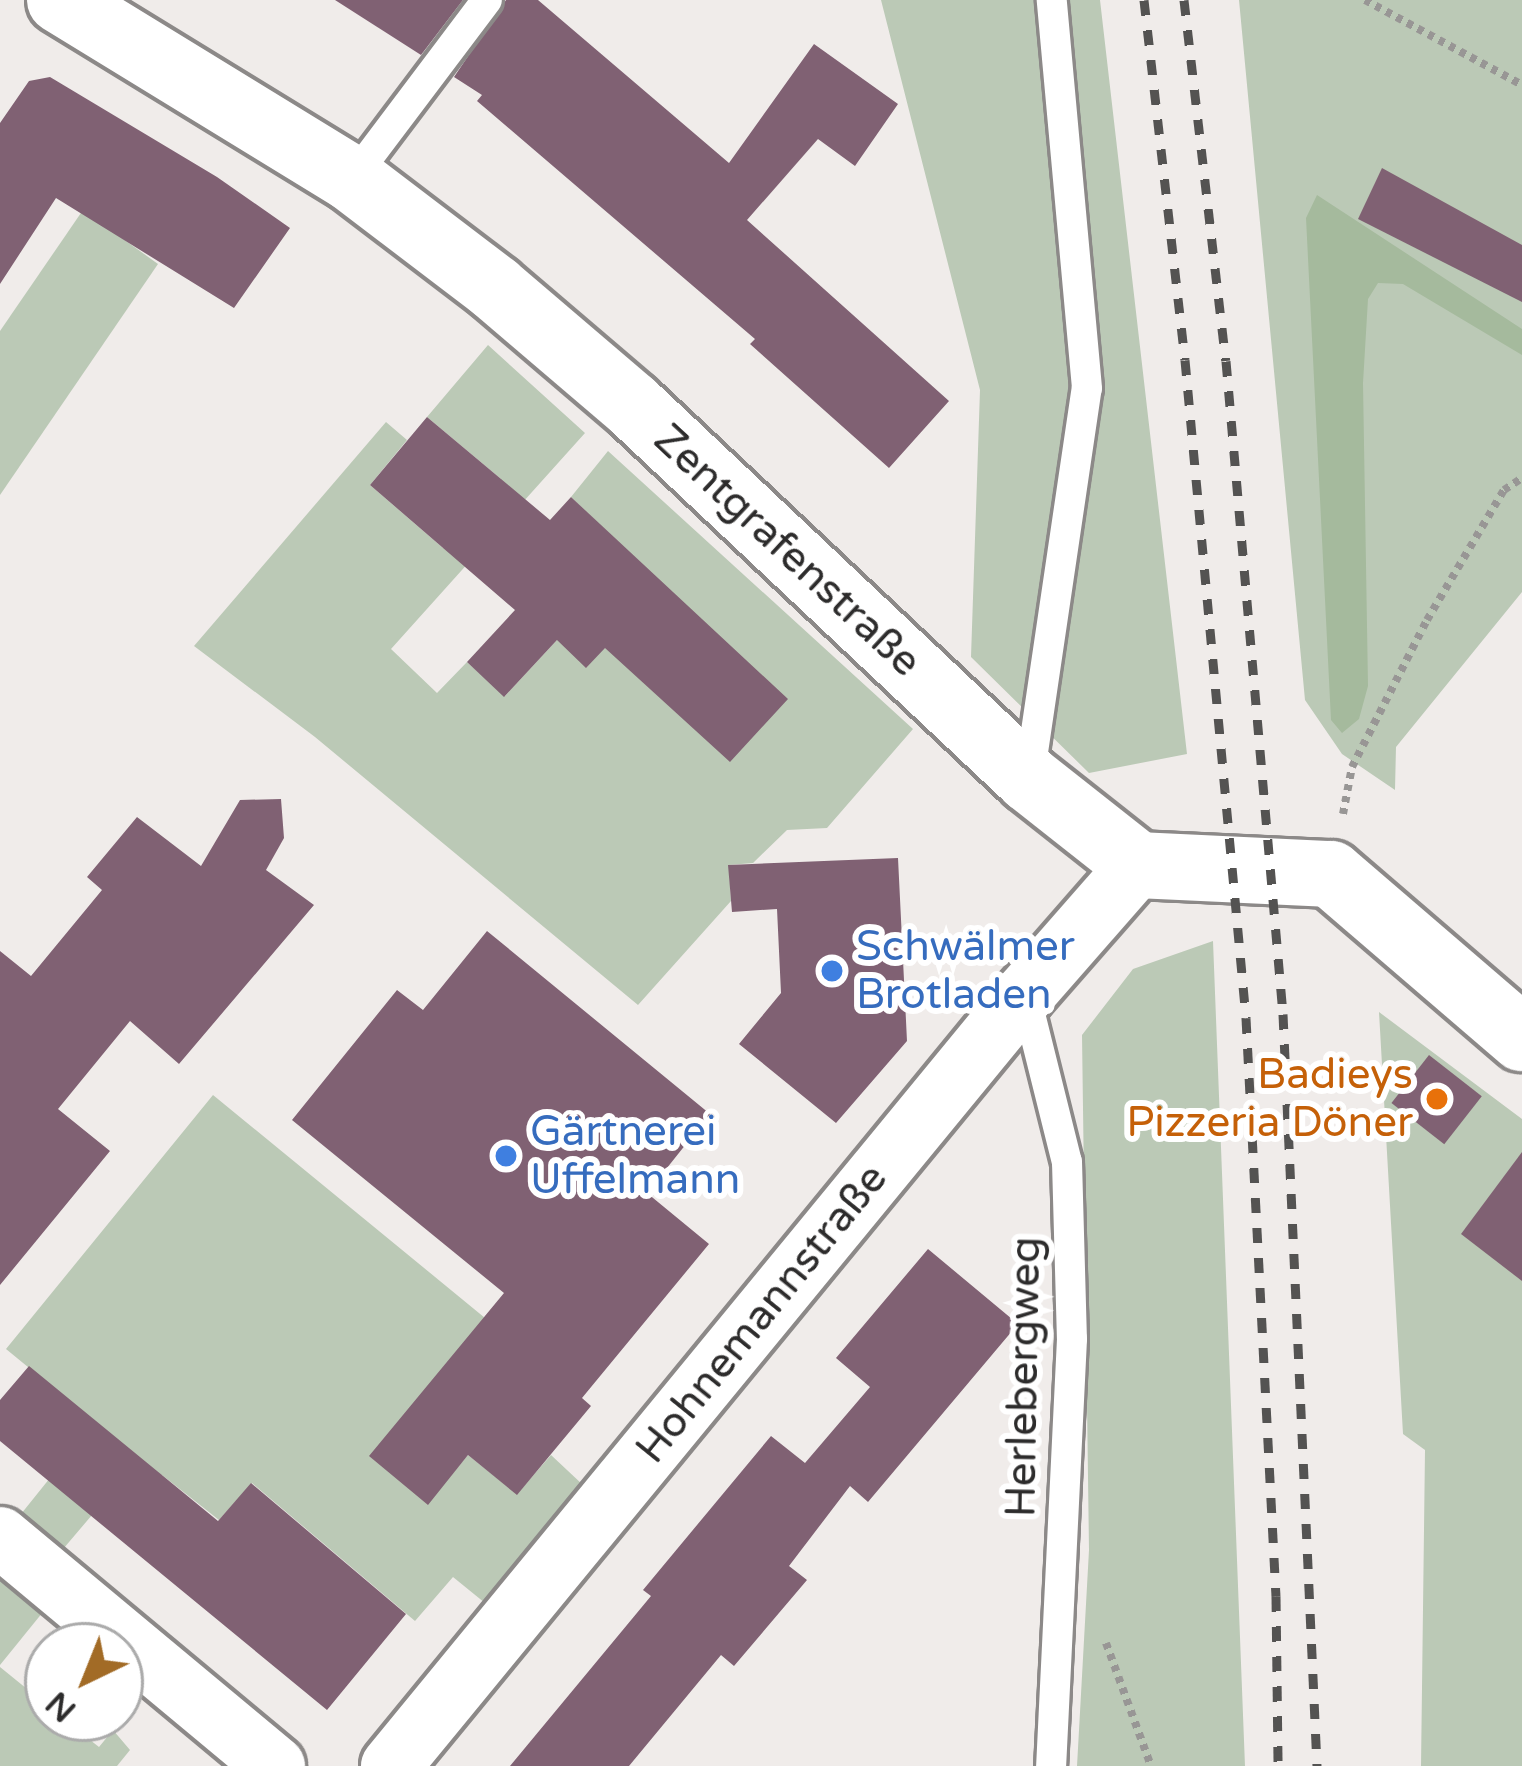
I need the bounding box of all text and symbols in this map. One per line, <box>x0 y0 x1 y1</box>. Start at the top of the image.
street label: Zentgrafenstraße <box>643 414 931 688</box>
place label: Schwälmer Brotladen <box>856 922 1075 1020</box>
marker: Schwälmer Brotladen <box>819 958 845 984</box>
place label: Badieys Pizzeria Döner <box>1126 1050 1413 1148</box>
marker: Badieys Pizzeria Döner <box>1424 1086 1450 1112</box>
place label: Gärtnerei Uffelmann <box>530 1107 740 1206</box>
marker: Gärtnerei Uffelmann <box>493 1143 519 1169</box>
street label: Hohnemannstraße <box>626 1154 898 1474</box>
street label: Herlebergweg <box>996 1236 1052 1518</box>
north arrow <box>24 1622 144 1742</box>
text: N <box>38 1683 84 1730</box>

